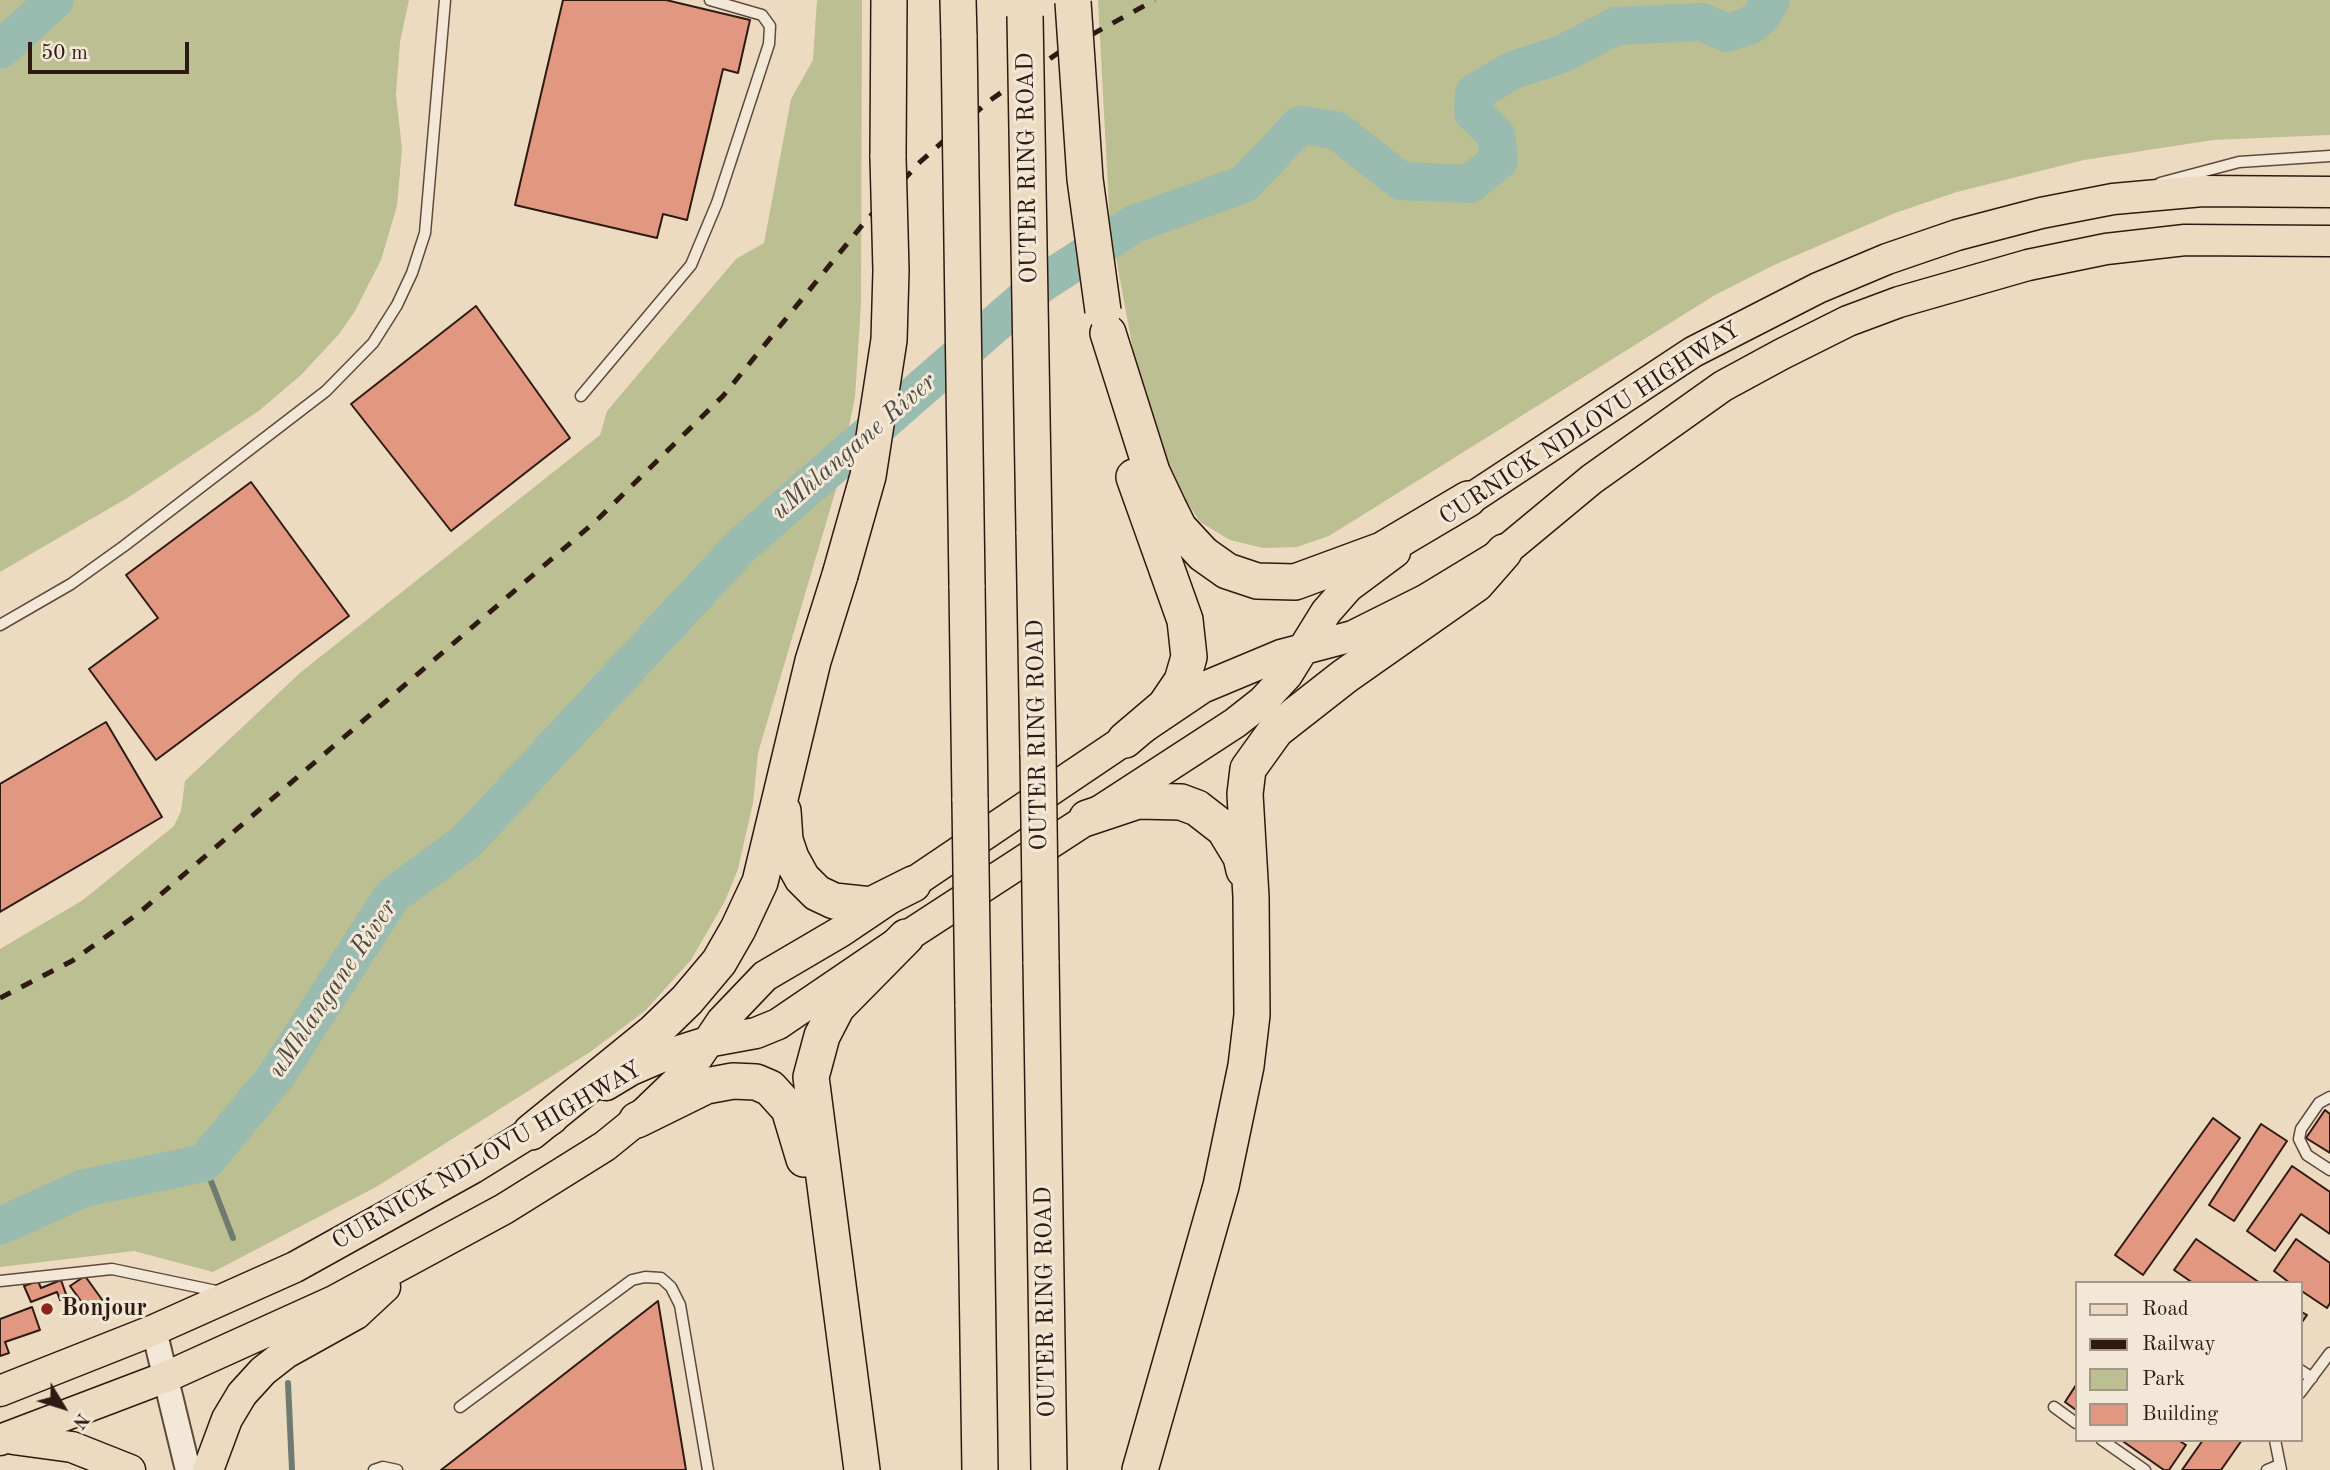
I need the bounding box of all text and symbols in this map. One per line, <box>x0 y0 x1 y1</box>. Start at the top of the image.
scale bar <box>32 28 192 72</box>
text: 50 m <box>41 43 88 64</box>
street label: OUTER RING ROAD <box>1012 52 1044 284</box>
street label: CURNICK NDLOVU HIGHWAY <box>1434 316 1746 532</box>
water label: uMhlangane River <box>765 367 943 527</box>
street label: OUTER RING ROAD <box>1022 619 1054 851</box>
water label: uMhlangane River <box>262 894 404 1084</box>
street label: CURNICK NDLOVU HIGHWAY <box>327 1055 647 1257</box>
street label: OUTER RING ROAD <box>1030 1186 1062 1418</box>
legend <box>2074 1281 2302 1442</box>
place label: Bonjour <box>61 1295 147 1323</box>
text: Road <box>2142 1299 2189 1320</box>
marker: Bonjour <box>39 1301 55 1317</box>
text: Railway <box>2142 1334 2216 1355</box>
text: Park <box>2142 1369 2185 1390</box>
north arrow <box>28 1372 98 1442</box>
text: Building <box>2142 1404 2218 1425</box>
text: N <box>68 1409 92 1432</box>

